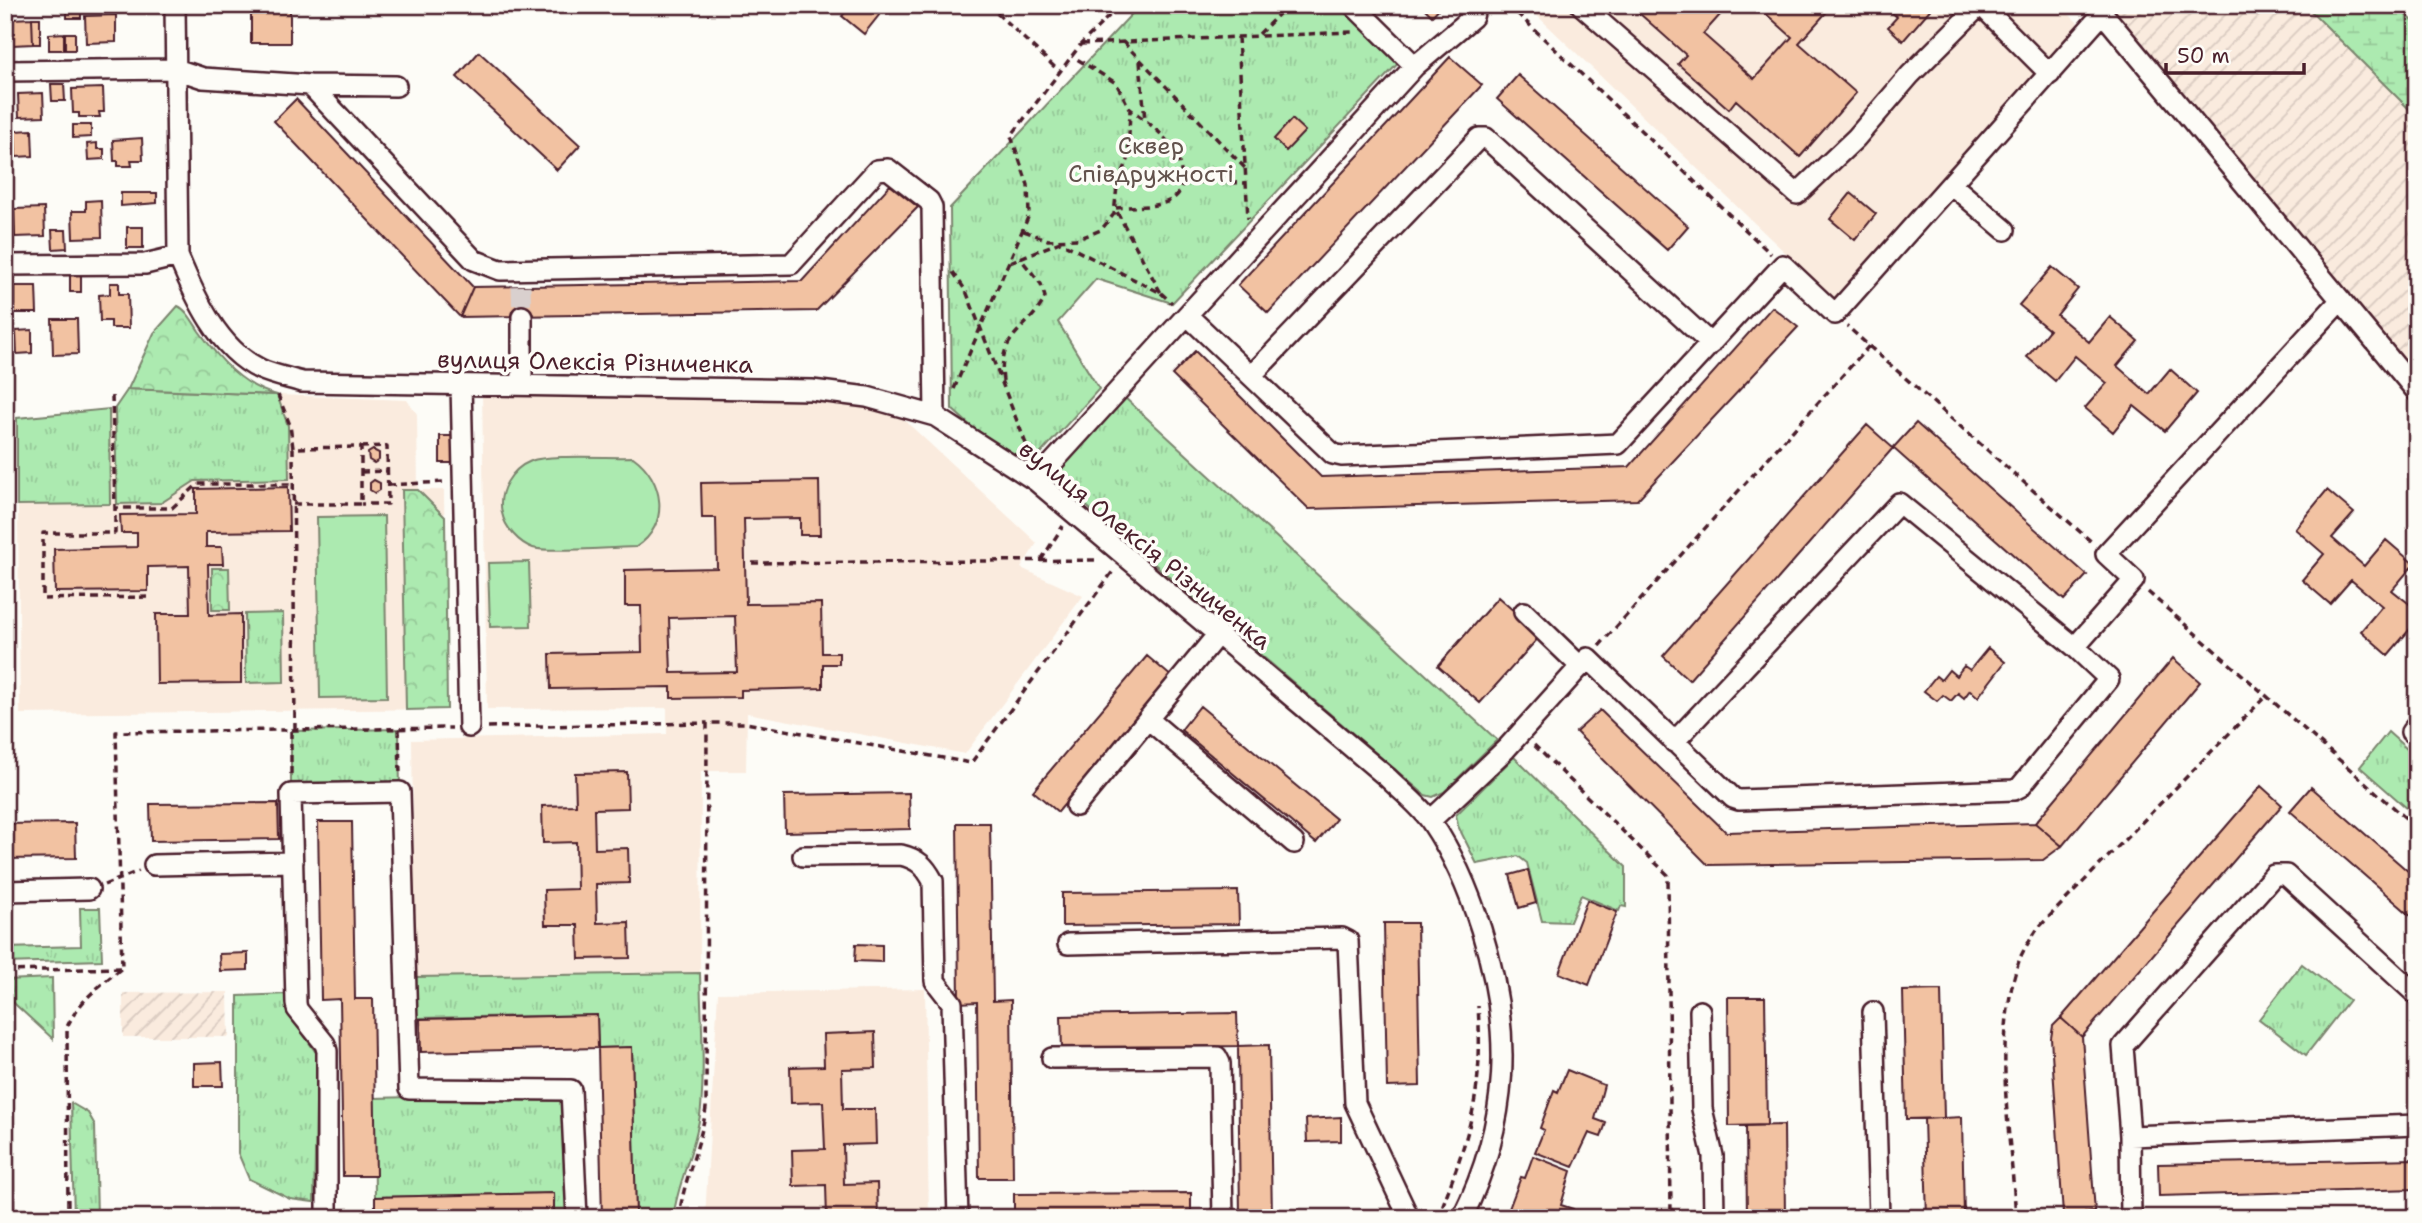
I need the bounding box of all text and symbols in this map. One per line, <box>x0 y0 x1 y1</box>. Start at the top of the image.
scale bar <box>2166 32 2305 76</box>
text: 50 m <box>2177 42 2230 70</box>
park label: Сквер Співдружності <box>1068 130 1234 190</box>
street label: вулиця Олексія Різниченка <box>437 343 753 381</box>
street label: вулиця Олексія Різниченка <box>1012 433 1278 657</box>

